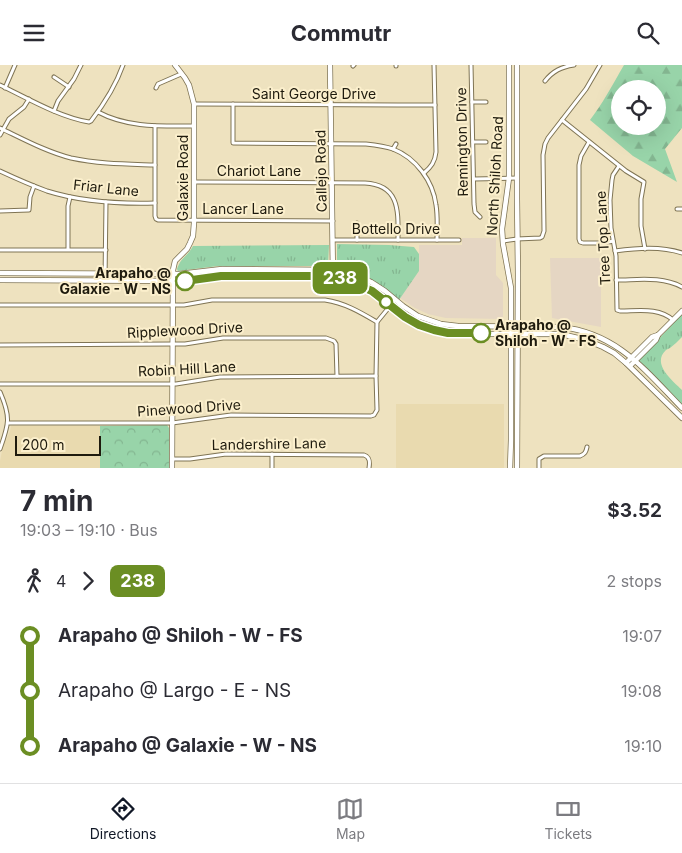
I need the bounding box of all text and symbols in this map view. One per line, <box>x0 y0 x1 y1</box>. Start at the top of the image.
icon: menu <box>20 19 48 47</box>
icon: search <box>634 19 662 47</box>
text: Commutr <box>291 20 391 46</box>
map controls <box>611 80 666 135</box>
button: locate <box>611 80 666 135</box>
street label: Saint George Drive <box>252 85 376 102</box>
street label: Remington Drive <box>452 87 471 197</box>
street label: North Shiloh Road <box>483 116 506 236</box>
street label: Callejo Road <box>311 130 330 212</box>
street label: Galaxie Road <box>174 135 191 221</box>
street label: Chariot Lane <box>217 162 301 179</box>
street label: Friar Lane <box>72 176 140 199</box>
street label: Tree Top Lane <box>592 190 613 286</box>
street label: Lancer Lane <box>202 200 284 217</box>
street label: Bottello Drive <box>352 220 440 237</box>
line badge: 238 <box>311 262 369 294</box>
place label: Arapaho @ Galaxie - W - NS <box>59 264 171 297</box>
text: 238 <box>323 267 357 288</box>
marker: Arapaho @ Galaxie - W - NS <box>175 271 195 291</box>
unlabelled marker <box>379 295 393 309</box>
place label: Arapaho @ Shiloh - W - FS <box>495 316 596 349</box>
street label: Ripplewood Drive <box>127 318 243 341</box>
marker: Arapaho @ Shiloh - W - FS <box>471 323 491 343</box>
street label: Robin Hill Lane <box>138 357 236 380</box>
street label: Pinewood Drive <box>137 395 241 420</box>
scale bar <box>15 433 101 456</box>
street label: Landershire Lane <box>212 434 326 453</box>
text: 200 m <box>22 436 64 453</box>
text: 7 min <box>20 484 94 518</box>
text: $3.52 <box>607 499 662 522</box>
text: 19:03 – 19:10 · Bus <box>20 520 158 540</box>
icon: walk <box>20 567 48 595</box>
icon: forward <box>74 567 102 595</box>
text: 238 <box>120 570 155 591</box>
text: 4 <box>56 571 66 591</box>
text: 2 stops <box>606 571 662 591</box>
text: Arapaho @ Shiloh - W - FS <box>58 624 303 647</box>
text: 19:07 <box>622 626 662 646</box>
text: Arapaho @ Largo - E - NS <box>58 679 291 702</box>
text: 19:08 <box>621 681 662 701</box>
text: Arapaho @ Galaxie - W - NS <box>58 734 317 757</box>
text: 19:10 <box>624 736 662 756</box>
tab: Directions <box>90 795 156 842</box>
tab: Map <box>336 795 365 842</box>
tab: Tickets <box>544 795 592 842</box>

